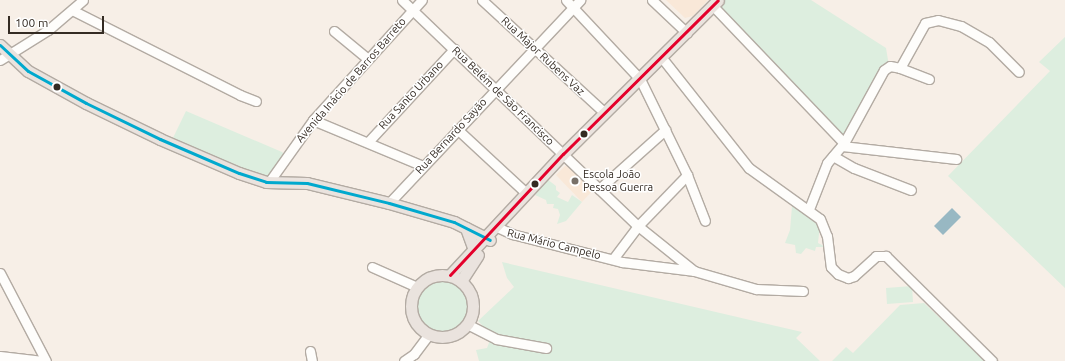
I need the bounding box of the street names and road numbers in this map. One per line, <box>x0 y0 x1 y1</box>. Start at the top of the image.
street label: Rua Major Rubens Vaz <box>499 14 587 98</box>
street label: Avenida Inácio de Barros Barreto <box>293 15 409 145</box>
street label: Rua Belém de São Francisco <box>449 44 557 148</box>
street label: Rua Santo Urbano <box>376 58 446 132</box>
street label: Rua Bernardo Sayão <box>412 95 490 177</box>
street label: Rua Mário Campelo <box>506 226 602 262</box>

